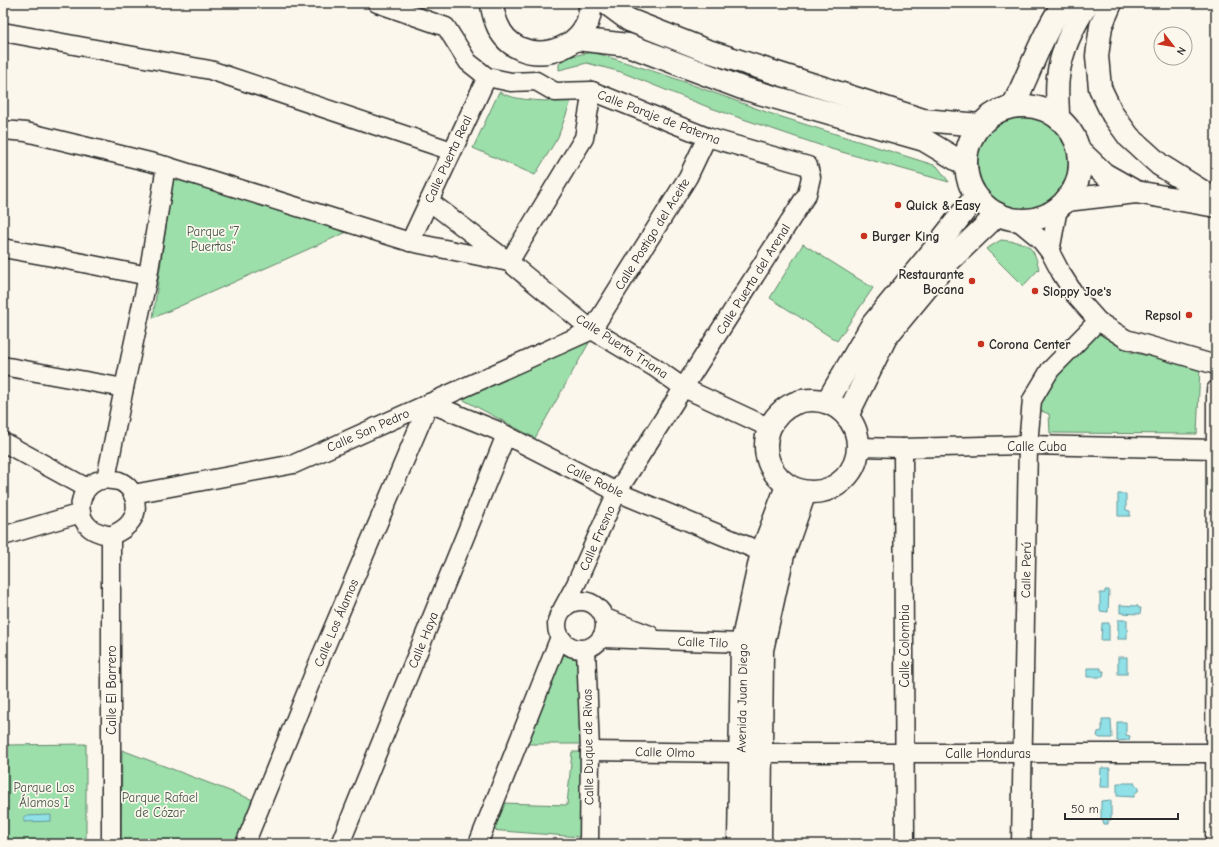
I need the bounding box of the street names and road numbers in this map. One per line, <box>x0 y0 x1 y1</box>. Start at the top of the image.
street label: Calle Paraje de Paterna <box>595 87 723 147</box>
street label: Calle Puerta Real <box>421 113 475 205</box>
street label: Calle Postigo del Aceite <box>612 175 693 293</box>
street label: Calle Puerta del Arenal <box>713 221 793 337</box>
street label: Calle Puerta Triana <box>573 311 671 381</box>
street label: Calle San Pedro <box>324 405 412 455</box>
street label: Calle Cuba <box>1007 439 1067 454</box>
street label: Calle Roble <box>564 460 627 501</box>
street label: Calle Fresno <box>576 503 618 573</box>
street label: Calle Perú <box>1018 542 1034 598</box>
street label: Calle Los Álamos <box>310 576 361 669</box>
street label: Calle Colombia <box>897 604 912 688</box>
street label: Calle Haya <box>405 610 441 670</box>
street label: Calle Tilo <box>677 634 729 650</box>
street label: Avenida Juan Diego <box>734 643 750 753</box>
street label: Calle El Barrero <box>104 645 119 735</box>
street label: Calle Duque de Rivas <box>579 689 597 805</box>
street label: Calle Olmo <box>635 744 695 760</box>
street label: Calle Honduras <box>945 746 1031 761</box>

